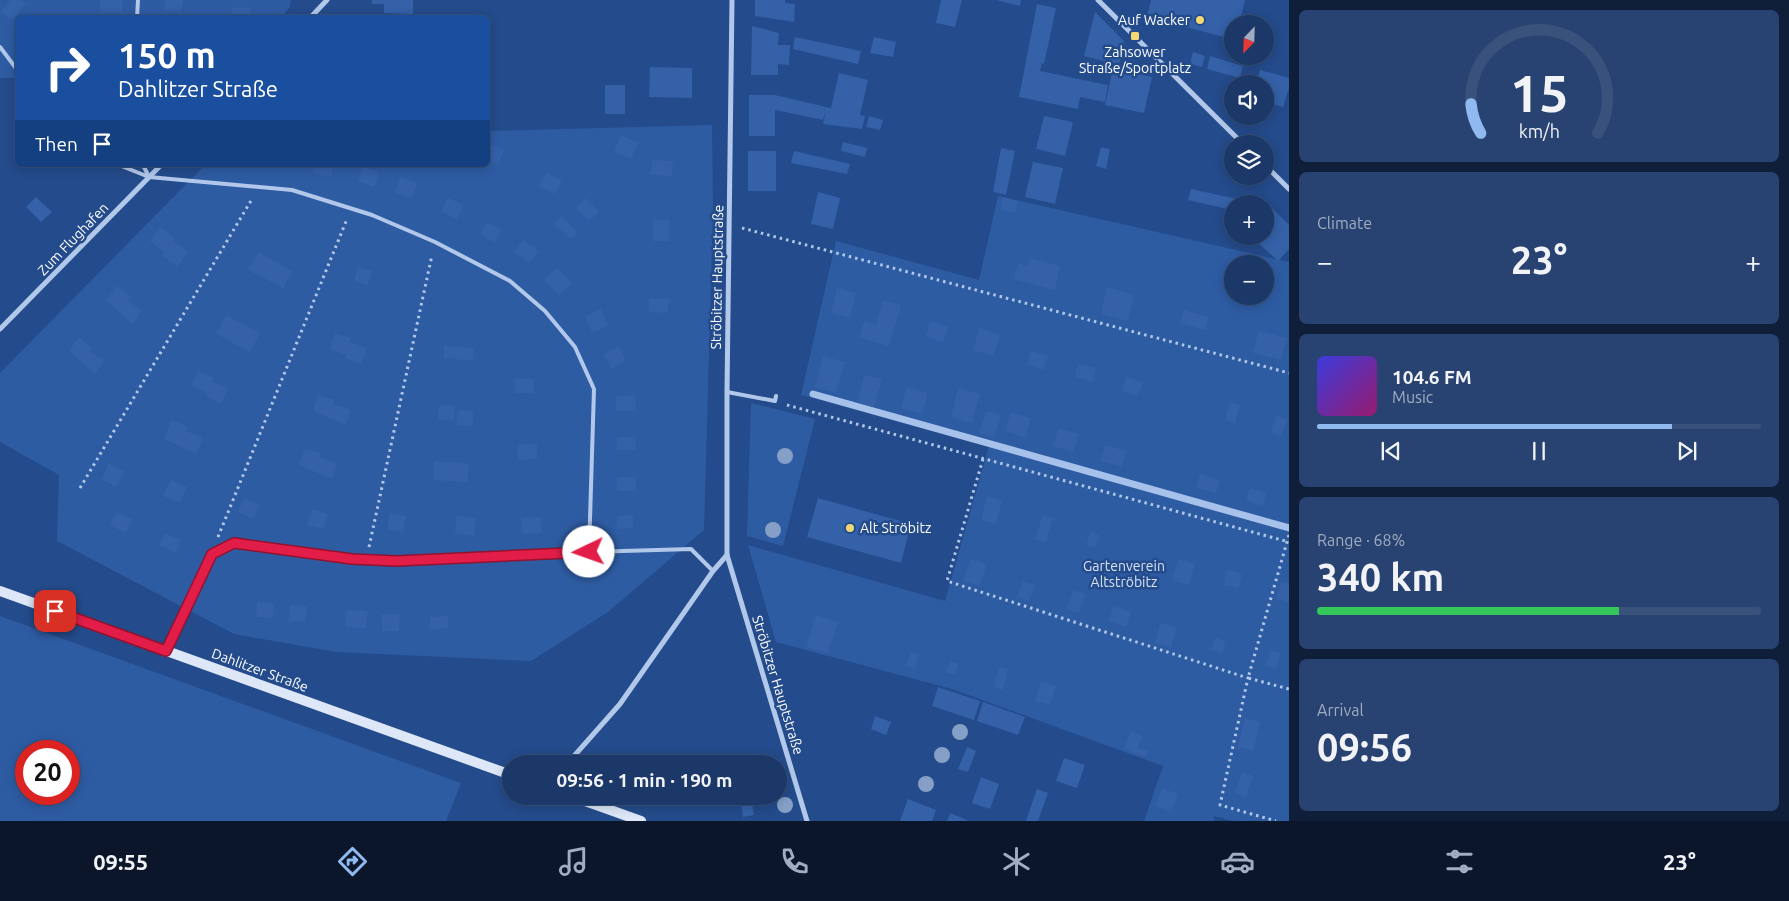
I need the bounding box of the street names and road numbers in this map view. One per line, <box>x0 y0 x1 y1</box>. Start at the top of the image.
street label: Zum Flughafen <box>34 199 112 279</box>
street label: Ströbitzer Hauptstraße <box>708 204 726 350</box>
street label: Ströbitzer Hauptstraße <box>749 613 807 757</box>
street label: Dahlitzer Straße <box>209 645 311 695</box>

